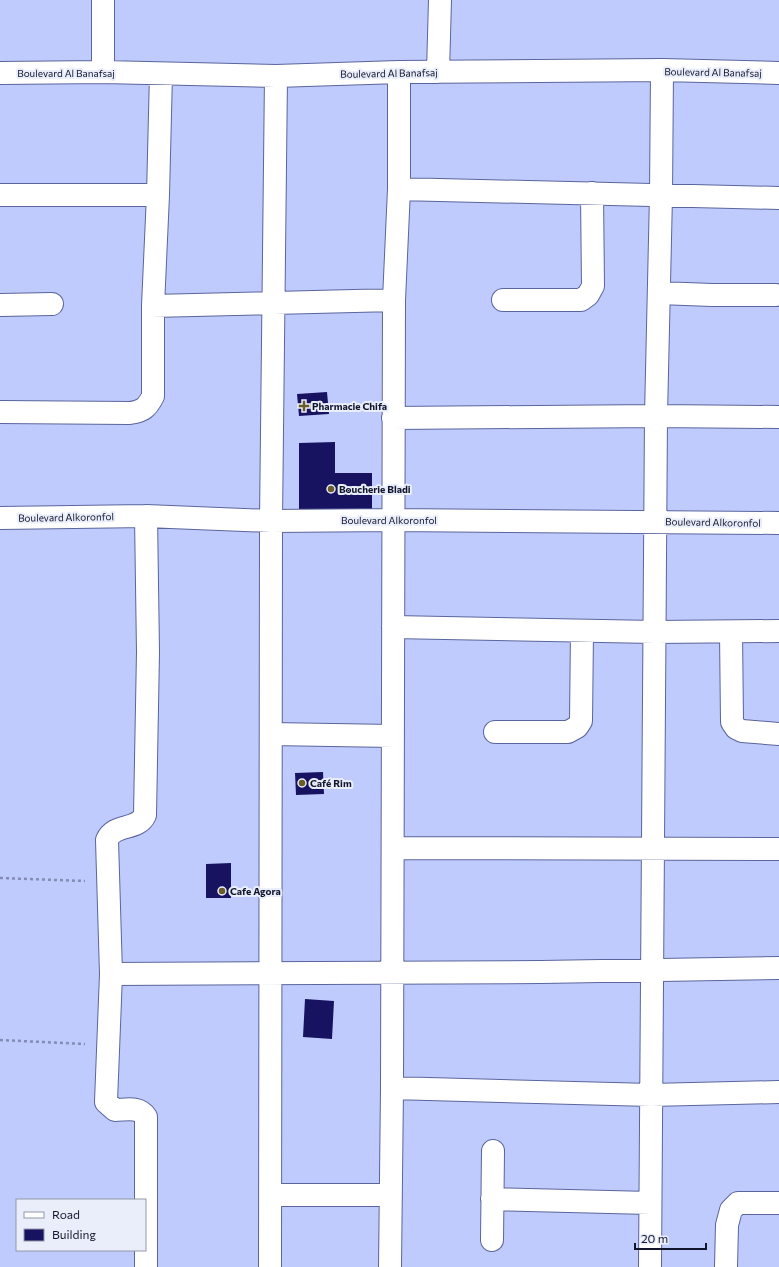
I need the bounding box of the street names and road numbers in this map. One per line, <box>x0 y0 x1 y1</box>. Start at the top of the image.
street label: Boulevard Al Banafsaj <box>664 65 762 79</box>
street label: Boulevard Al Banafsaj <box>340 66 438 80</box>
street label: Boulevard Al Banafsaj <box>17 67 115 79</box>
street label: Boulevard Alkoronfol <box>18 510 114 524</box>
street label: Boulevard Alkoronfol <box>341 514 437 526</box>
street label: Boulevard Alkoronfol <box>665 515 761 529</box>

